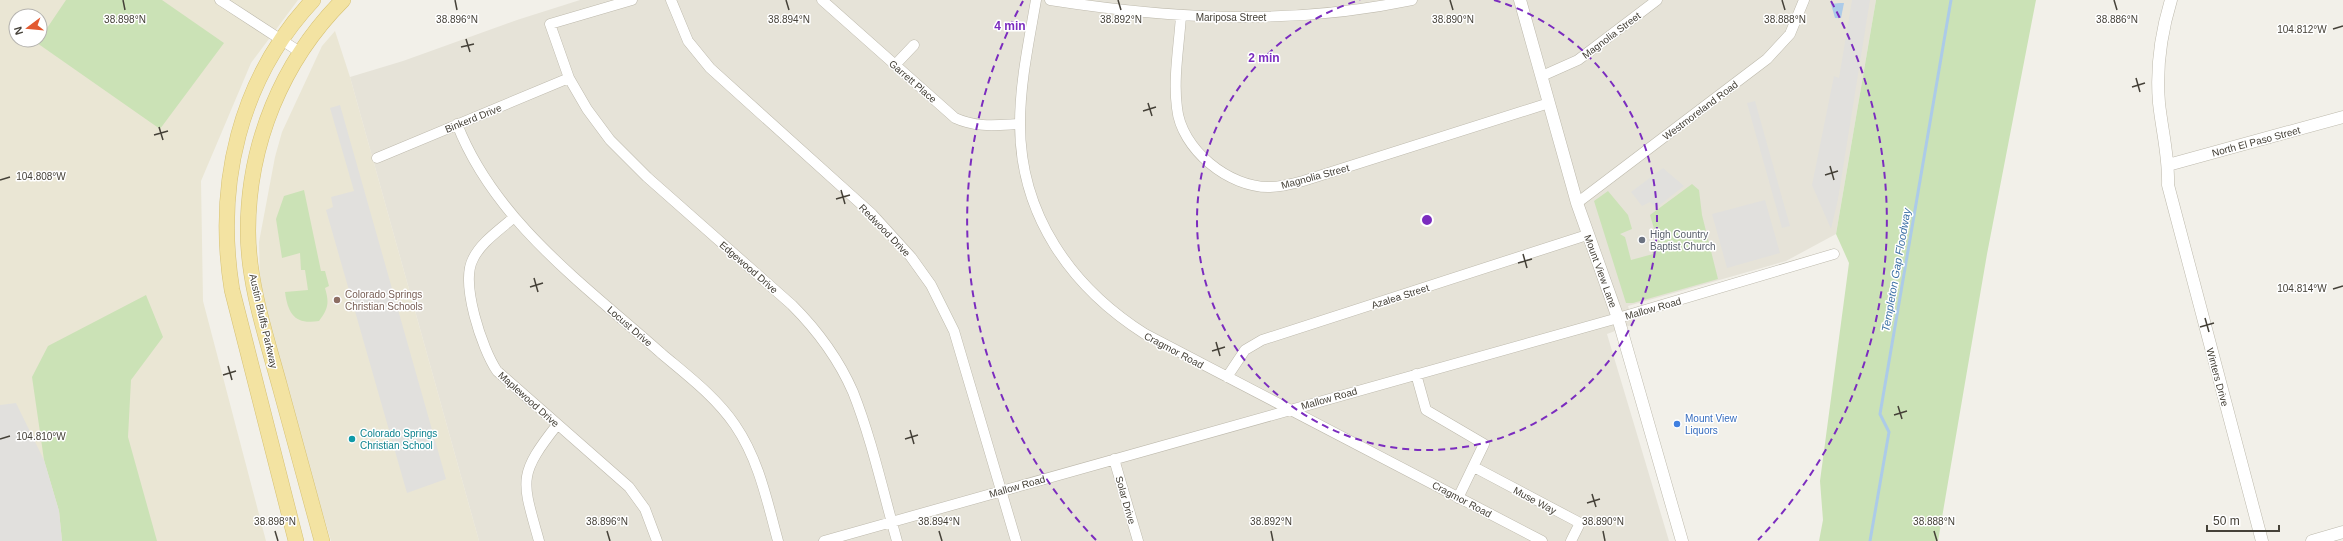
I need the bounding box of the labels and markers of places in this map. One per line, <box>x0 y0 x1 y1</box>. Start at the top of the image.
centre of rings <box>1420 213 1434 227</box>
place label: High Country Baptist Church <box>1650 229 1716 252</box>
marker: High Country Baptist Church <box>1637 235 1647 245</box>
place label: Colorado Springs Christian Schools <box>345 289 423 312</box>
marker: Colorado Springs Christian Schools <box>332 295 342 305</box>
place label: Mount View Liquors <box>1685 413 1738 436</box>
marker: Mount View Liquors <box>1672 419 1682 429</box>
place label: Colorado Springs Christian School <box>360 428 437 451</box>
marker: Colorado Springs Christian School <box>347 434 357 444</box>

